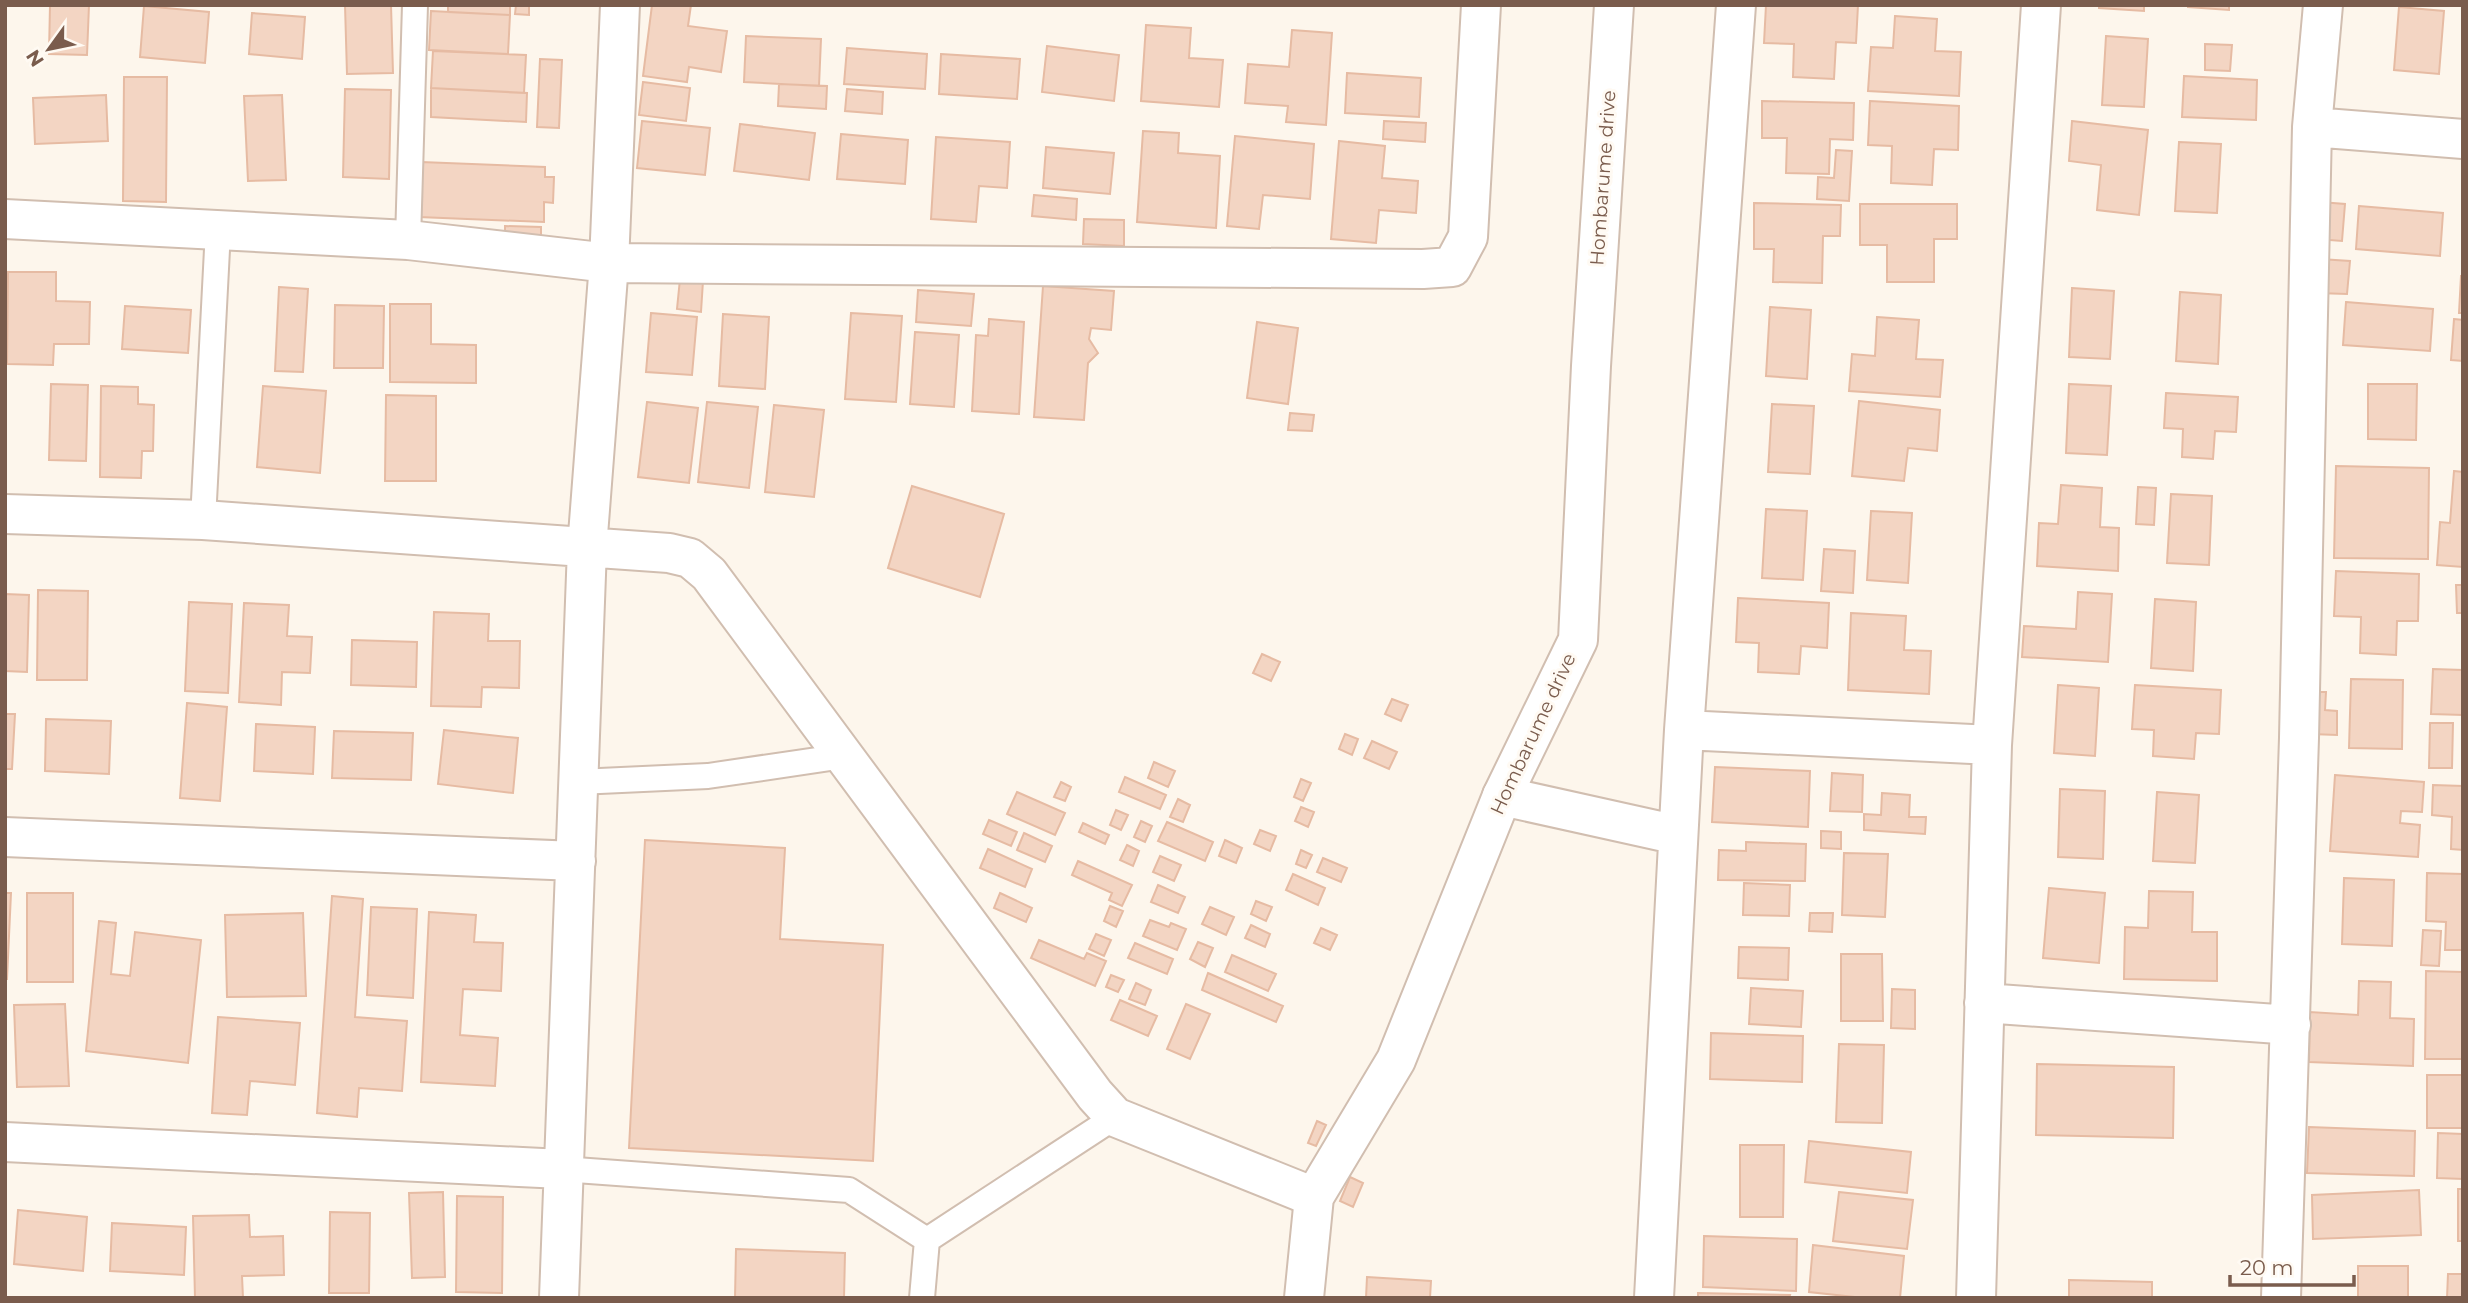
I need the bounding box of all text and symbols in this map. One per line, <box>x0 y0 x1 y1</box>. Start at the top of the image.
north arrow <box>14 14 84 84</box>
text: N <box>21 45 49 71</box>
street label: Hombarume drive <box>1585 90 1621 266</box>
street label: Hombarume drive <box>1485 650 1581 818</box>
scale bar <box>2230 1244 2354 1288</box>
text: 20 m <box>2240 1255 2294 1280</box>

